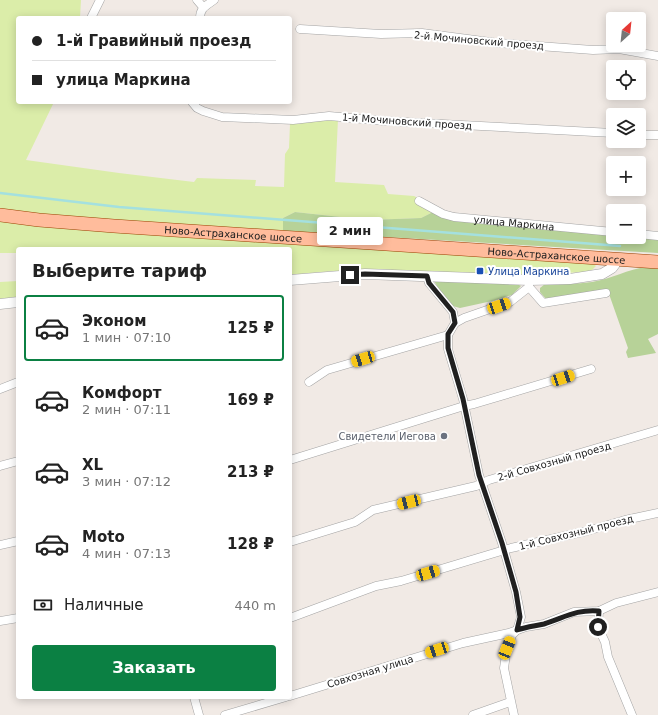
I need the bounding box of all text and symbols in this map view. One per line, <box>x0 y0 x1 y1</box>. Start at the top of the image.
north arrow <box>606 12 646 52</box>
map controls <box>606 12 646 244</box>
street label: 2-й Мочиновский проезд <box>413 29 544 52</box>
text: 1-й Гравийный проезд <box>56 32 251 50</box>
button: locate <box>606 60 646 100</box>
text: улица Маркина <box>56 71 191 89</box>
button: layers <box>606 108 646 148</box>
street label: 1-й Мочиновский проезд <box>342 111 472 132</box>
button: + <box>606 156 646 196</box>
button: − <box>606 204 646 244</box>
street label: улица Маркина <box>473 214 555 232</box>
callout: 2 мин <box>317 217 383 245</box>
text: 2 мин <box>329 223 371 238</box>
street label: Ново-Астраханское шоссе <box>164 224 302 244</box>
street label: Ново-Астраханское шоссе <box>487 246 626 266</box>
text: Выберите тариф <box>32 260 207 281</box>
route end <box>341 266 359 284</box>
marker: Улица Маркина <box>475 266 485 276</box>
place label: Улица Маркина <box>488 266 569 277</box>
car <box>486 296 512 316</box>
icon: car <box>34 310 70 346</box>
text: Эконом <box>82 312 146 330</box>
text: 125 ₽ <box>227 319 274 337</box>
text: 1 мин · 07:10 <box>82 330 171 345</box>
car <box>350 350 376 368</box>
car <box>550 369 576 387</box>
icon: car <box>34 382 70 418</box>
text: Комфорт <box>82 384 161 402</box>
text: 169 ₽ <box>227 391 274 409</box>
text: 2 мин · 07:11 <box>82 402 171 417</box>
place label: Свидетели Иегова <box>338 431 436 442</box>
marker: Свидетели Иегова <box>439 431 449 441</box>
street label: 2-й Совхозный проезд <box>496 440 612 483</box>
icon: car <box>34 454 70 490</box>
text: XL <box>82 456 103 474</box>
text: 213 ₽ <box>227 463 274 481</box>
text: 3 мин · 07:12 <box>82 474 171 489</box>
car <box>396 493 422 511</box>
street label: 1-й Совхозный проезд <box>518 513 635 552</box>
icon: car <box>34 526 70 562</box>
text: Moto <box>82 528 125 546</box>
text: 128 ₽ <box>227 535 274 553</box>
text: 4 мин · 07:13 <box>82 546 171 561</box>
car <box>415 564 441 582</box>
icon: cash <box>32 594 54 616</box>
text: Наличные <box>64 596 144 614</box>
text: 440 m <box>234 598 276 613</box>
route start <box>589 618 607 636</box>
car <box>497 635 517 661</box>
car <box>424 641 450 659</box>
button: Заказать <box>32 645 276 691</box>
street label: Совхозная улица <box>326 653 415 690</box>

